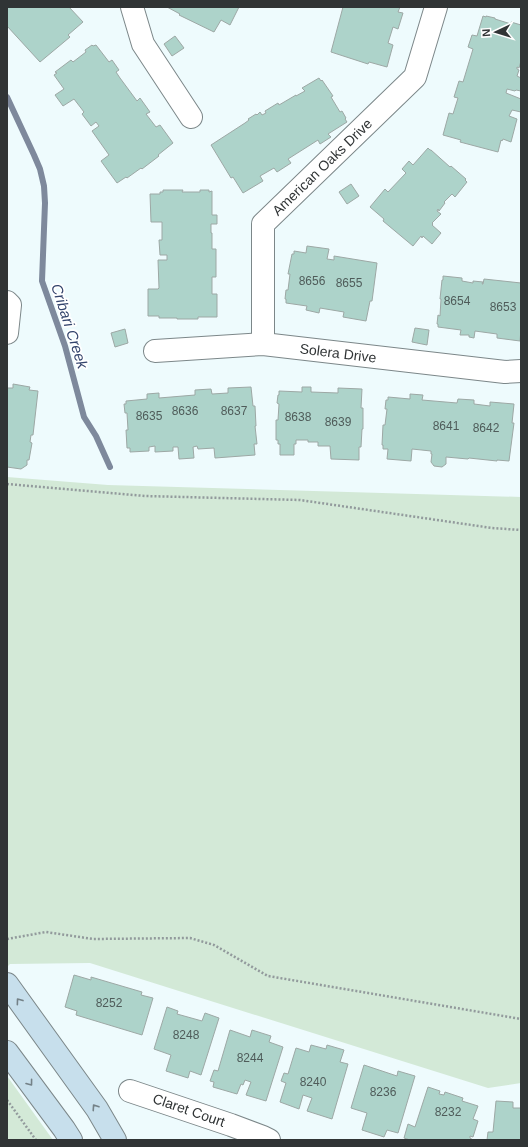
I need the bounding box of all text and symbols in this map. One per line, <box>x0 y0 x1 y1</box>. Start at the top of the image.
north arrow <box>476 12 516 52</box>
text: N <box>480 28 492 37</box>
street label: American Oaks Drive <box>269 115 375 219</box>
house number: 8656 <box>299 274 326 288</box>
house number: 8655 <box>336 276 363 290</box>
water label: Cribari Creek <box>48 281 92 372</box>
house number: 8654 <box>444 294 471 308</box>
house number: 8653 <box>490 300 517 314</box>
street label: Solera Drive <box>299 340 377 366</box>
house number: 8636 <box>172 404 199 418</box>
house number: 8637 <box>221 404 248 418</box>
house number: 8635 <box>136 409 163 423</box>
house number: 8638 <box>285 410 312 424</box>
house number: 8639 <box>325 415 352 429</box>
house number: 8641 <box>433 419 460 433</box>
house number: 8642 <box>473 421 500 435</box>
house number: 8252 <box>96 996 123 1010</box>
one-way arrow <box>16 998 24 1005</box>
house number: 8248 <box>173 1028 200 1042</box>
house number: 8244 <box>237 1051 264 1065</box>
house number: 8240 <box>300 1075 327 1089</box>
one-way arrow <box>25 1079 33 1086</box>
house number: 8236 <box>370 1085 397 1099</box>
street label: Claret Court <box>151 1090 227 1130</box>
one-way arrow <box>93 1104 100 1111</box>
house number: 8232 <box>435 1105 462 1119</box>

